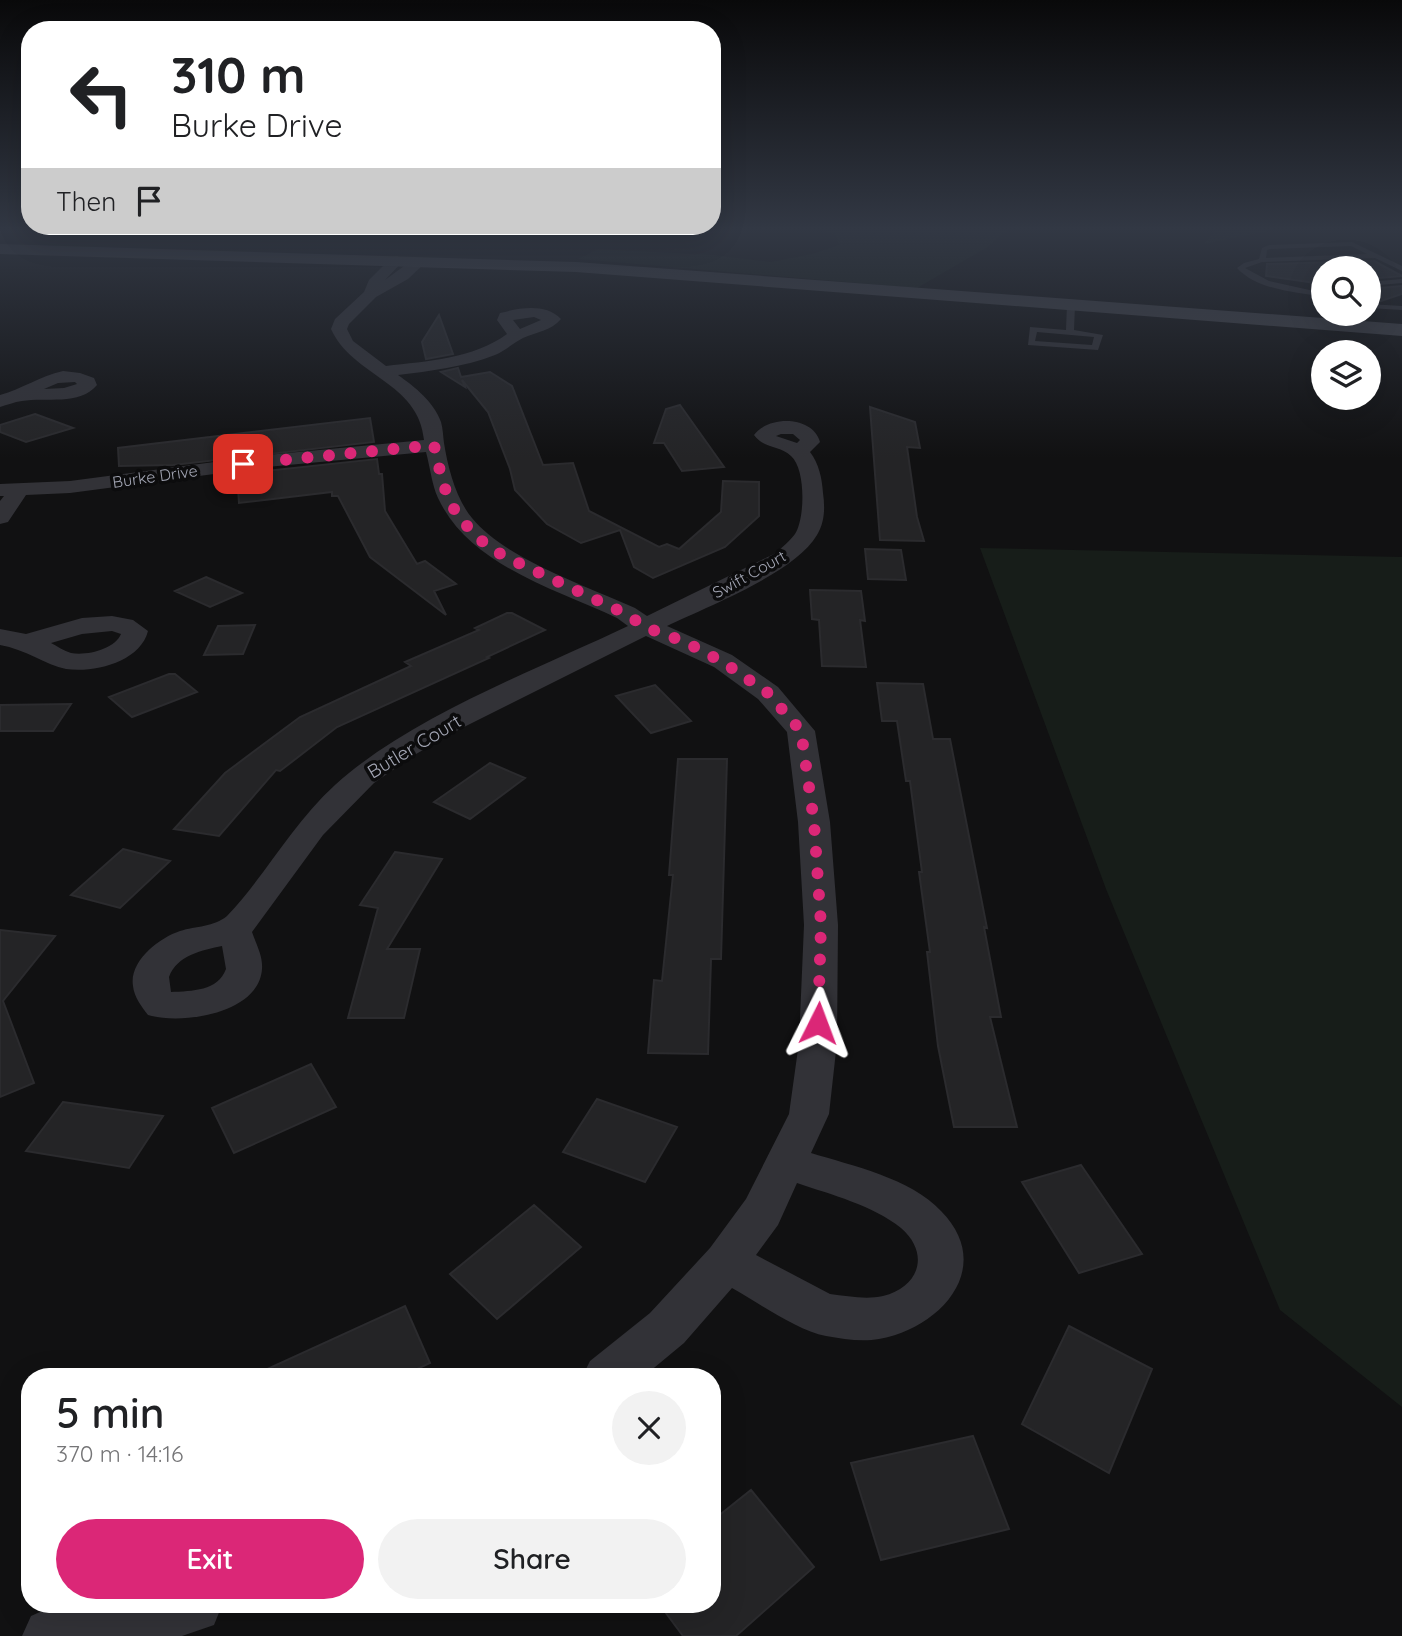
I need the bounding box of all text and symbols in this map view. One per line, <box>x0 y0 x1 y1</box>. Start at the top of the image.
text: 310 m <box>171 44 305 105</box>
icon: left <box>56 49 147 140</box>
text: Burke Drive <box>171 105 343 145</box>
icon: arrive <box>130 182 168 220</box>
text: Then <box>56 185 116 218</box>
map controls <box>1311 256 1381 410</box>
button: search <box>1311 256 1381 326</box>
button: layers <box>1311 340 1381 410</box>
pin <box>213 434 273 494</box>
icon: arrive <box>224 445 262 483</box>
street label: Burke Drive <box>111 460 199 492</box>
street label: Swift Court <box>709 546 789 602</box>
street label: Butler Court <box>363 709 465 783</box>
position arrow <box>781 986 855 1060</box>
text: 5 min <box>56 1386 164 1439</box>
button: close <box>612 1391 686 1465</box>
text: 370 m · 14:16 <box>56 1439 183 1468</box>
button: Exit <box>56 1519 364 1599</box>
button: Share <box>378 1519 686 1599</box>

